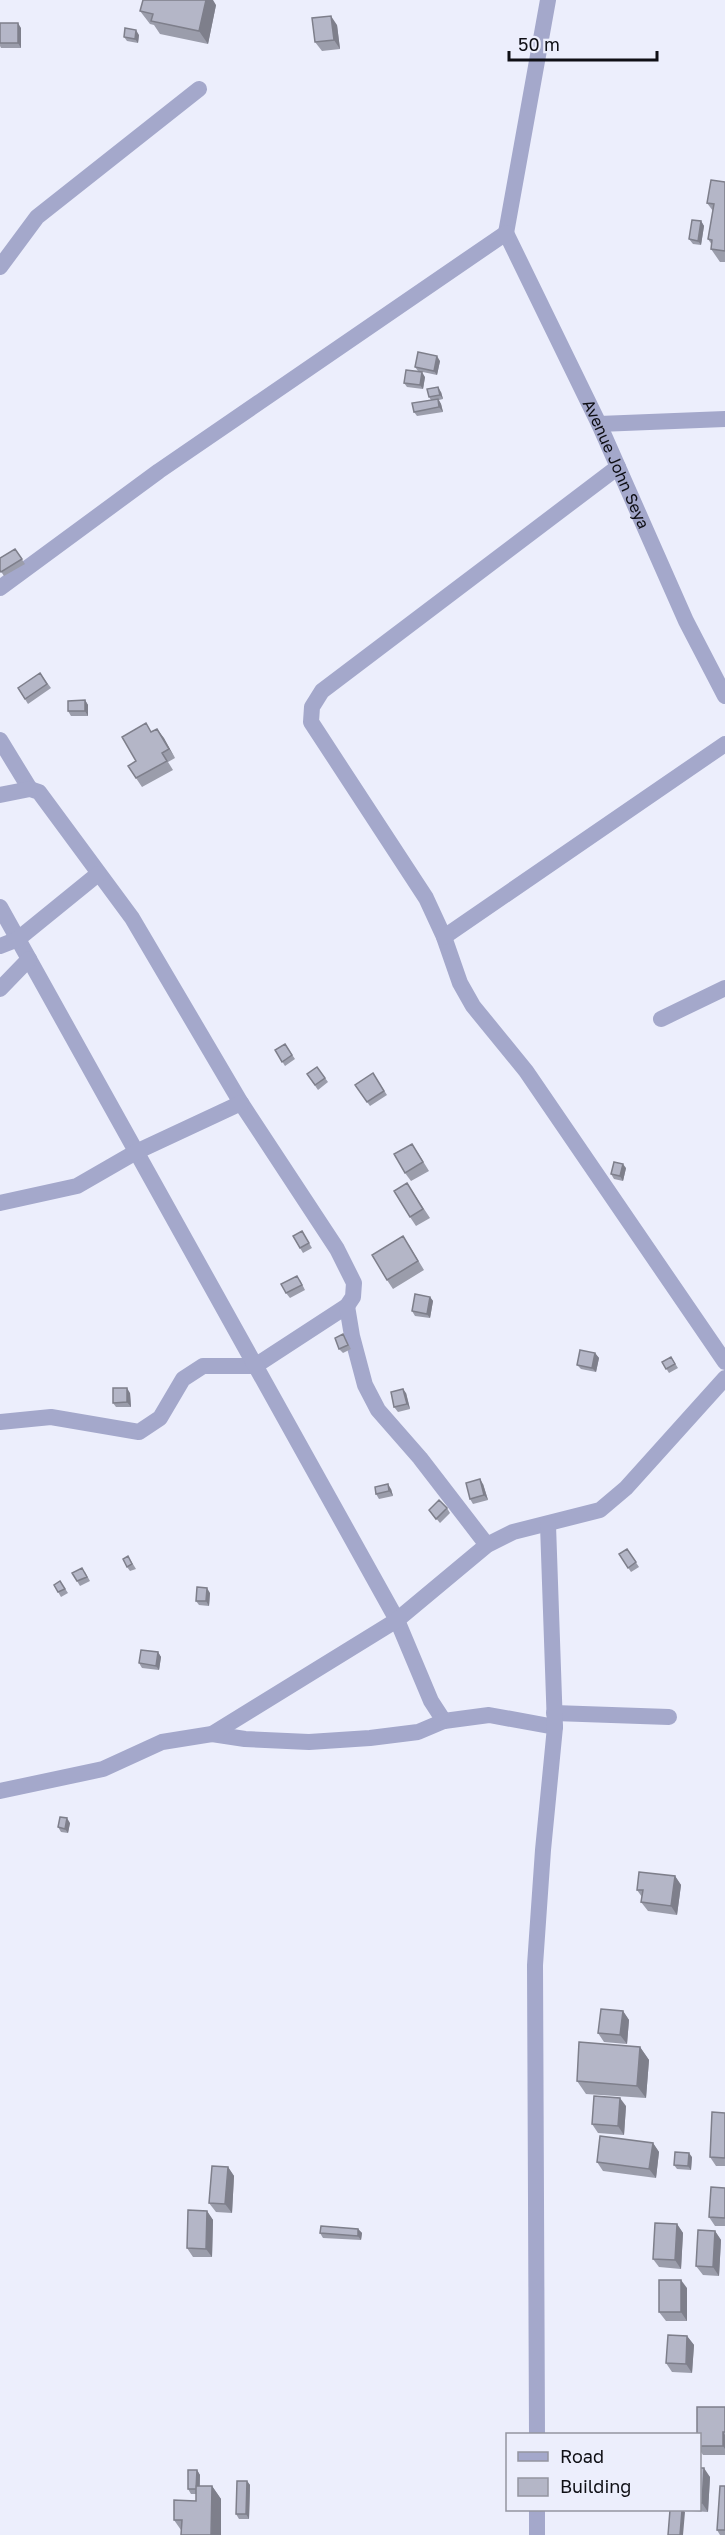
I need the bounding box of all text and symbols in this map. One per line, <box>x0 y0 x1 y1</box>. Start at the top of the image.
scale bar <box>509 24 658 62</box>
text: 50 m <box>518 33 560 55</box>
street label: Avenue John Seya <box>579 396 654 532</box>
legend <box>506 2433 701 2511</box>
text: Road <box>560 2445 604 2467</box>
text: Building <box>560 2475 631 2497</box>

